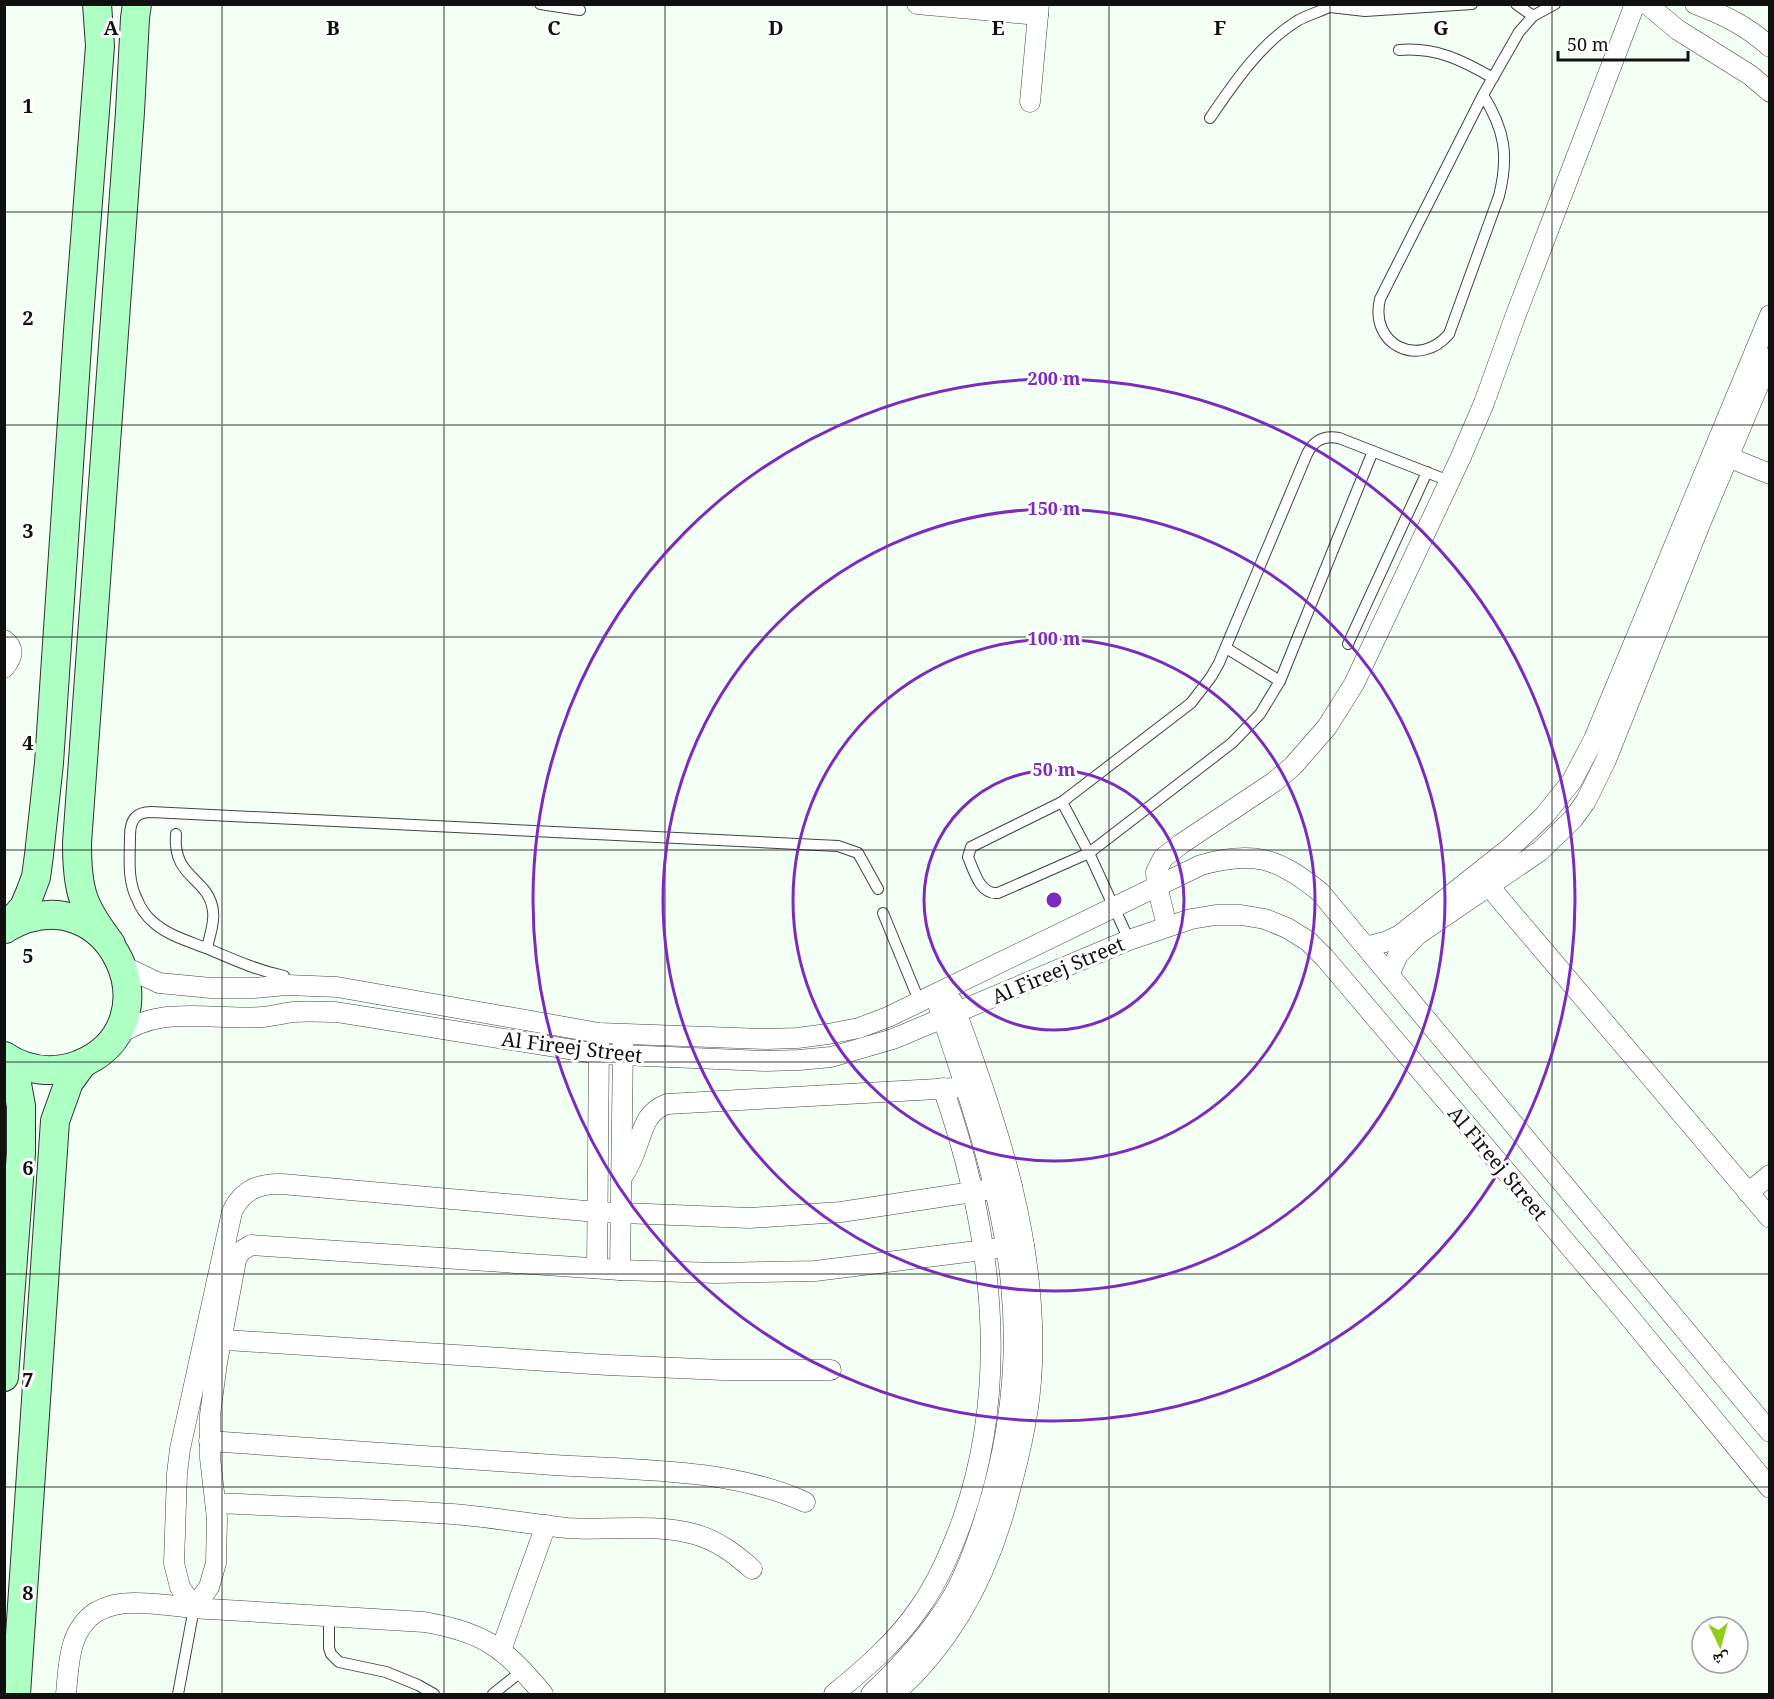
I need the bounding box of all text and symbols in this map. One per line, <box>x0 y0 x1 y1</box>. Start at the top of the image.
text: A <box>103 14 119 41</box>
text: B <box>326 14 340 41</box>
text: C <box>547 14 561 41</box>
text: D <box>768 14 784 41</box>
text: E <box>991 14 1005 41</box>
text: F <box>1214 14 1226 41</box>
text: G <box>1433 14 1449 41</box>
scale bar <box>1558 24 1688 62</box>
text: 50 m <box>1567 32 1609 56</box>
text: 1 <box>22 92 34 119</box>
text: 2 <box>22 304 34 331</box>
text: 200 m <box>1028 366 1081 390</box>
text: 150 m <box>1028 496 1081 520</box>
text: 3 <box>22 517 34 544</box>
text: 100 m <box>1028 626 1081 650</box>
text: 4 <box>22 729 34 756</box>
text: 50 m <box>1033 757 1076 781</box>
centre of rings <box>1044 890 1064 910</box>
street label: Al Fireej Street <box>988 930 1128 1010</box>
text: 5 <box>22 942 34 969</box>
street label: Al Fireej Street <box>500 1025 644 1069</box>
street label: Al Fireej Street <box>1442 1100 1554 1226</box>
text: 6 <box>22 1154 34 1181</box>
text: 7 <box>22 1366 34 1393</box>
text: 8 <box>22 1579 34 1606</box>
north arrow <box>1690 1615 1750 1675</box>
text: ش <box>1712 1648 1731 1672</box>

